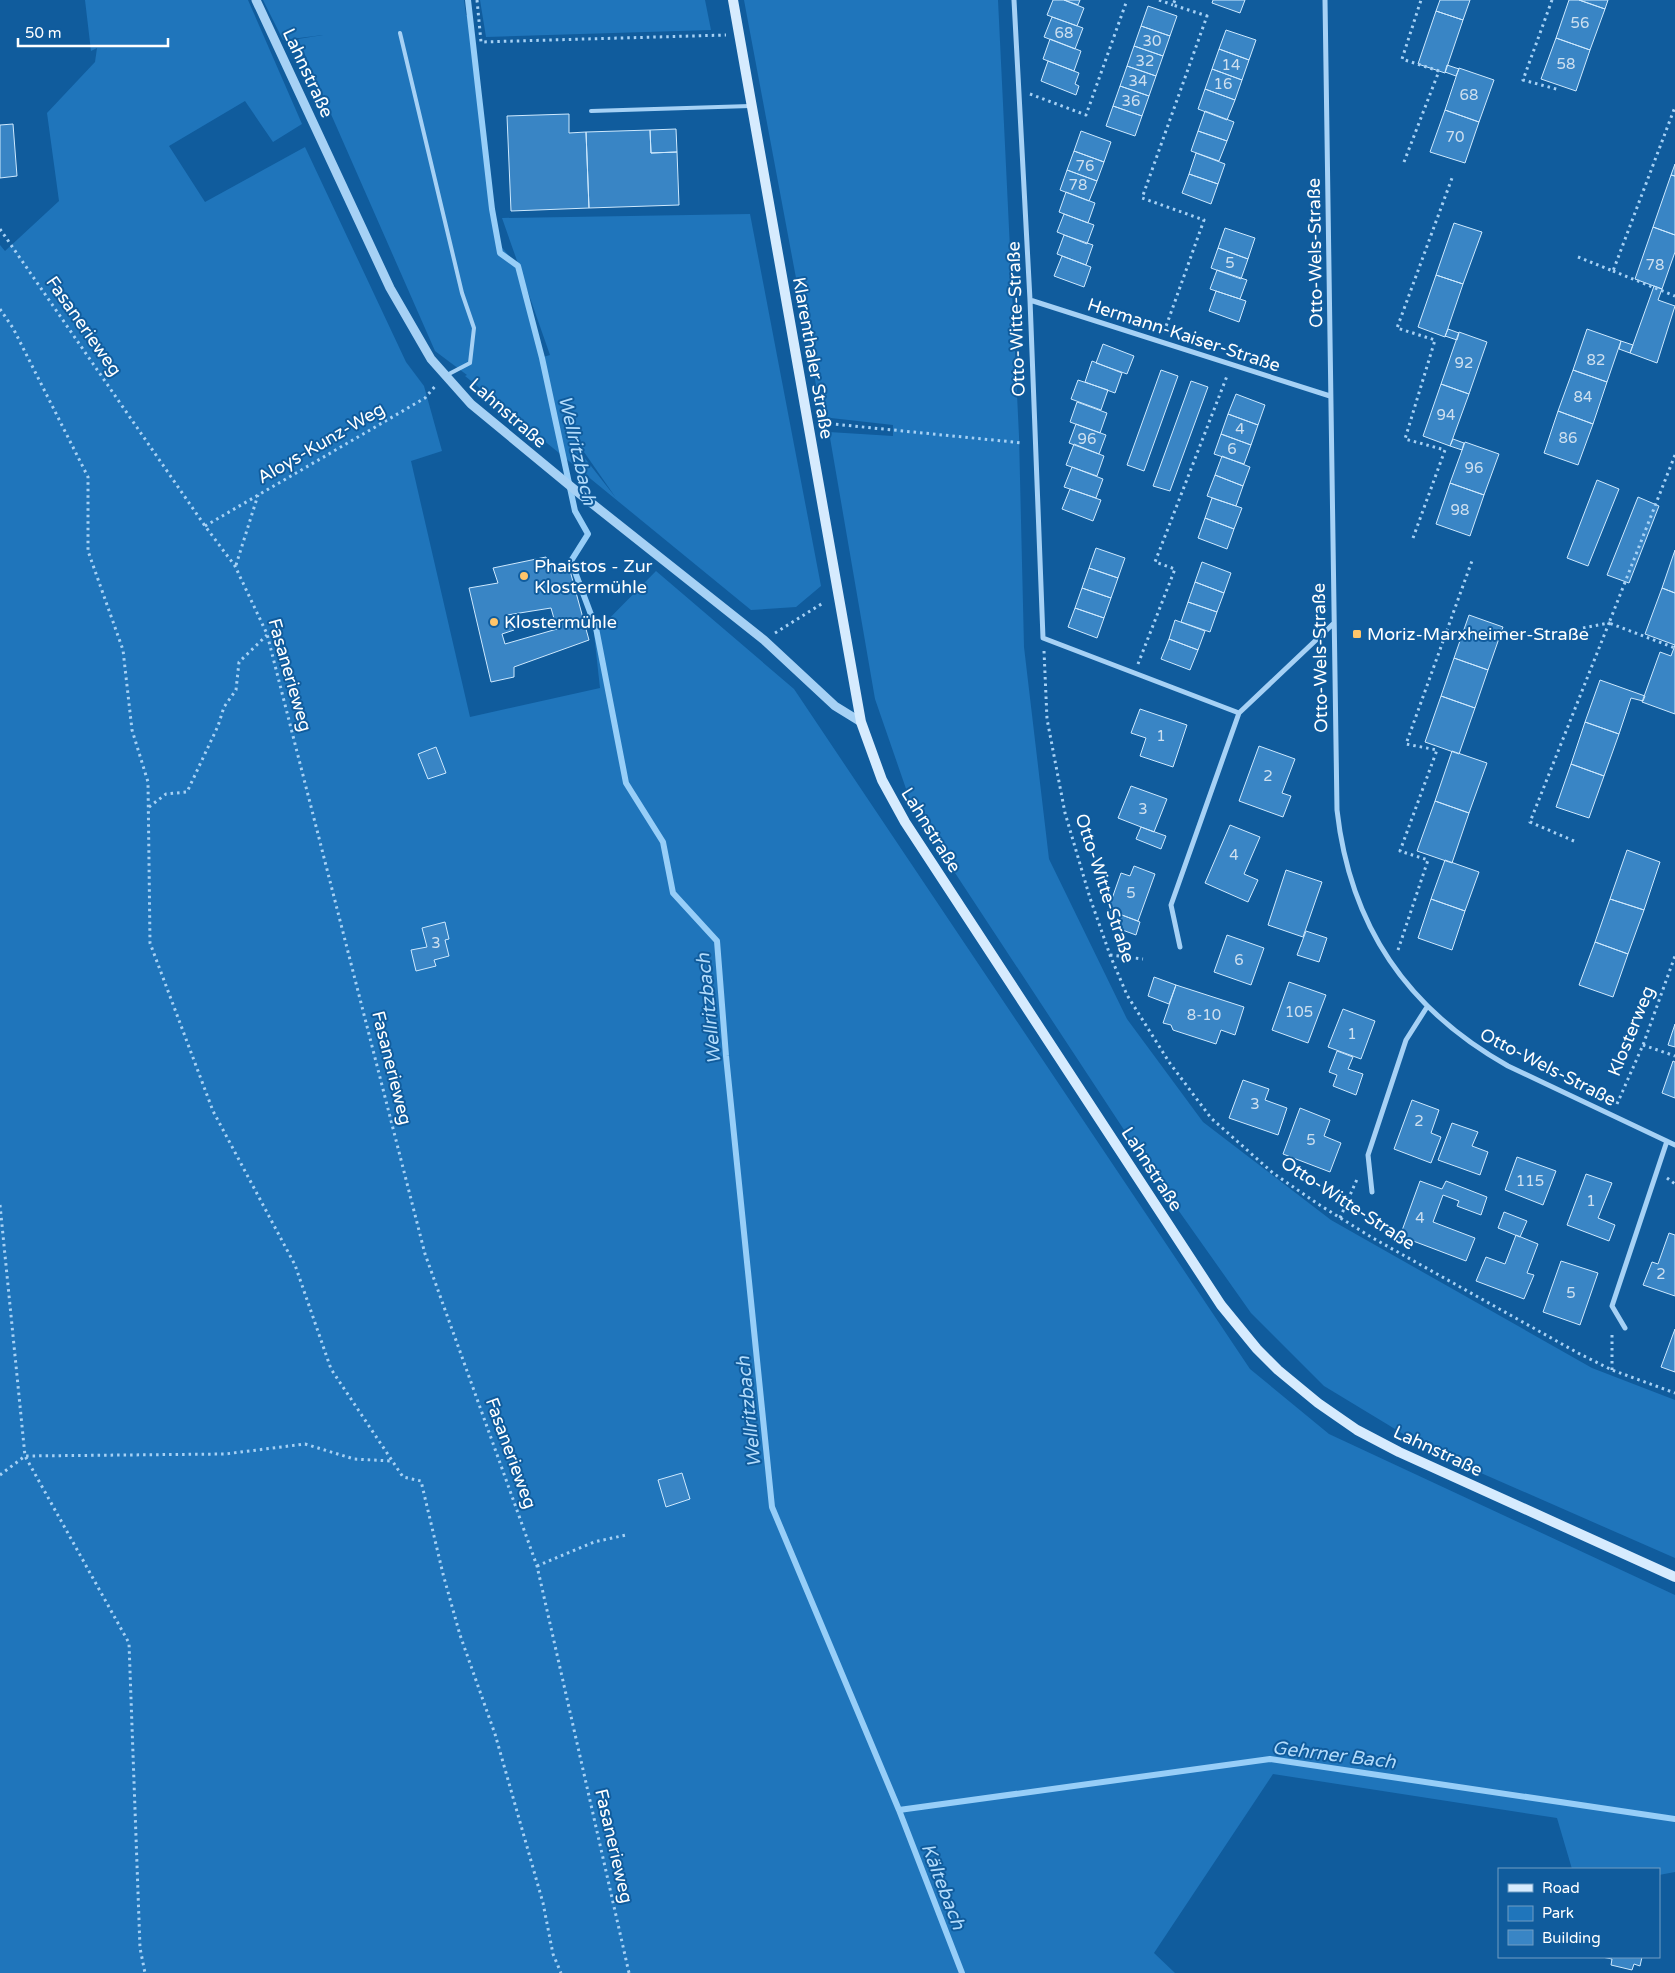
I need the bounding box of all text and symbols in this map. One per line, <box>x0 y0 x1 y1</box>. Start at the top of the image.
house number: 56 <box>1571 14 1589 32</box>
scale bar <box>18 15 168 47</box>
text: 50 m <box>25 24 62 42</box>
house number: 68 <box>1055 24 1073 42</box>
street label: Lahnstraße <box>278 25 338 121</box>
house number: 30 <box>1143 32 1161 50</box>
house number: 32 <box>1136 52 1154 70</box>
house number: 58 <box>1557 55 1575 73</box>
house number: 14 <box>1222 56 1240 74</box>
house number: 34 <box>1129 72 1147 90</box>
house number: 16 <box>1214 75 1232 93</box>
house number: 68 <box>1460 86 1478 104</box>
house number: 36 <box>1122 92 1140 110</box>
house number: 70 <box>1446 128 1464 146</box>
house number: 76 <box>1076 157 1094 175</box>
house number: 78 <box>1069 176 1087 194</box>
street label: Otto-Wels-Straße <box>1303 178 1327 328</box>
street label: Otto-Witte-Straße <box>1002 241 1030 397</box>
house number: 5 <box>1225 254 1235 272</box>
house number: 78 <box>1646 256 1664 274</box>
street label: Fasanerieweg <box>42 272 126 380</box>
street label: Klarenthaler Straße <box>788 275 838 441</box>
street label: Hermann-Kaiser-Straße <box>1085 293 1283 377</box>
house number: 82 <box>1587 351 1605 369</box>
house number: 92 <box>1455 354 1473 372</box>
street label: Lahnstraße <box>465 373 551 453</box>
house number: 84 <box>1574 388 1592 406</box>
water label: Wellritzbach <box>554 393 600 508</box>
street label: Aloys-Kunz-Weg <box>253 398 389 488</box>
house number: 94 <box>1437 406 1455 424</box>
house number: 4 <box>1235 420 1245 438</box>
house number: 86 <box>1559 429 1577 447</box>
house number: 96 <box>1078 430 1096 448</box>
house number: 6 <box>1227 440 1237 458</box>
house number: 96 <box>1465 459 1483 477</box>
house number: 98 <box>1451 501 1469 519</box>
place label: Phaistos - Zur Klostermühle <box>534 555 653 598</box>
marker: Phaistos - Zur Klostermühle <box>518 570 530 582</box>
street label: Otto-Wels-Straße <box>1308 583 1332 733</box>
place label: Klostermühle <box>504 611 617 633</box>
street label: Fasanerieweg <box>263 616 317 734</box>
marker: Klostermühle <box>488 616 500 628</box>
place label: Moriz-Marxheimer-Straße <box>1367 623 1589 645</box>
marker: Moriz-Marxheimer-Straße <box>1351 628 1363 640</box>
house number: 1 <box>1156 727 1166 745</box>
house number: 2 <box>1263 767 1273 785</box>
street label: Lahnstraße <box>896 783 966 877</box>
house number: 3 <box>1138 800 1148 818</box>
street label: Otto-Witte-Straße <box>1071 811 1139 965</box>
house number: 4 <box>1229 846 1239 864</box>
house number: 5 <box>1126 884 1136 902</box>
house number: 3 <box>431 934 441 952</box>
house number: 6 <box>1234 951 1244 969</box>
water label: Wellritzbach <box>692 952 726 1066</box>
street label: Klosterweg <box>1603 983 1659 1079</box>
house number: 105 <box>1285 1003 1313 1021</box>
house number: 8-10 <box>1187 1006 1221 1024</box>
street label: Fasanerieweg <box>367 1009 417 1127</box>
street label: Otto-Wels-Straße <box>1476 1023 1620 1111</box>
house number: 1 <box>1347 1025 1357 1043</box>
house number: 3 <box>1250 1095 1260 1113</box>
house number: 2 <box>1414 1112 1424 1130</box>
street label: Lahnstraße <box>1117 1123 1187 1215</box>
house number: 5 <box>1306 1131 1316 1149</box>
street label: Otto-Witte-Straße <box>1277 1151 1419 1255</box>
house number: 115 <box>1516 1172 1544 1190</box>
house number: 1 <box>1586 1192 1596 1210</box>
house number: 4 <box>1415 1209 1425 1227</box>
house number: 2 <box>1656 1265 1666 1283</box>
house number: 5 <box>1566 1284 1576 1302</box>
water label: Wellritzbach <box>732 1355 766 1469</box>
street label: Fasanerieweg <box>481 1394 541 1512</box>
street label: Lahnstraße <box>1390 1421 1486 1481</box>
water label: Gehrner Bach <box>1271 1737 1397 1774</box>
street label: Fasanerieweg <box>590 1787 638 1905</box>
water label: Kältebach <box>917 1840 970 1933</box>
legend <box>1498 1868 1660 1958</box>
text: Road <box>1542 1879 1580 1897</box>
text: Park <box>1542 1904 1574 1922</box>
text: Building <box>1542 1929 1601 1947</box>

